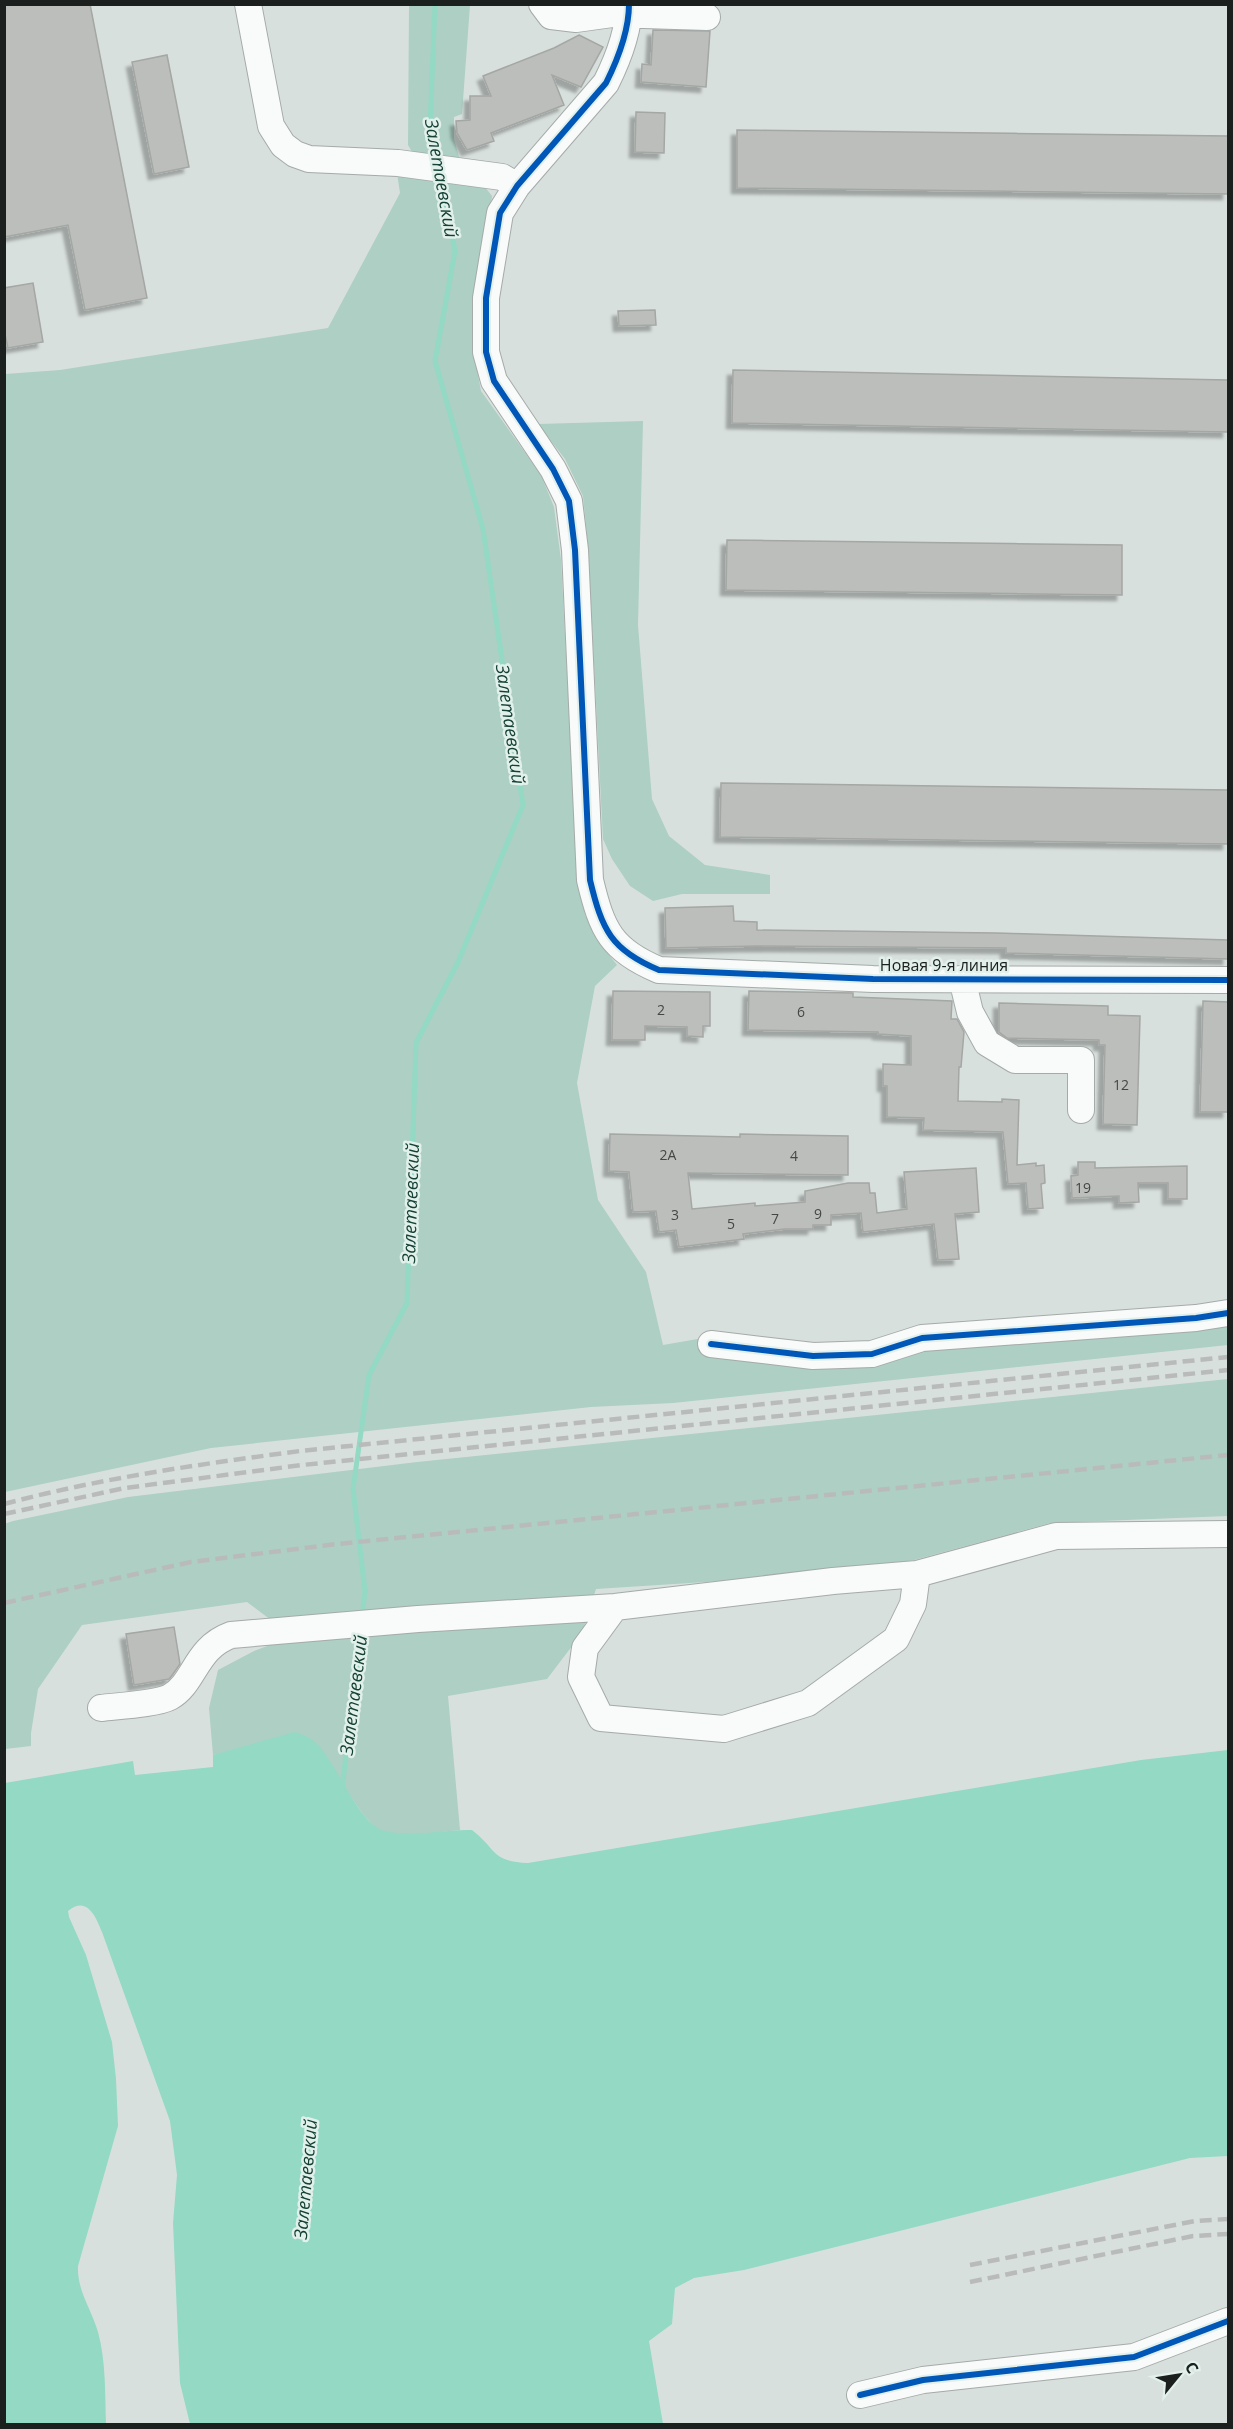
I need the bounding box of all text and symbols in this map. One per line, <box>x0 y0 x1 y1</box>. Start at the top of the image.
water label: Залетаевский <box>420 116 464 240</box>
water label: Залетаевский <box>491 662 531 786</box>
street label: Новая 9-я линия <box>880 954 1008 976</box>
house number: 2 <box>657 1000 665 1019</box>
house number: 6 <box>797 1002 805 1021</box>
house number: 12 <box>1113 1075 1129 1094</box>
water label: Залетаевский <box>396 1142 424 1265</box>
house number: 2А <box>660 1145 677 1164</box>
house number: 4 <box>790 1146 798 1165</box>
house number: 19 <box>1075 1178 1091 1197</box>
house number: 9 <box>814 1204 822 1223</box>
house number: 3 <box>671 1205 679 1224</box>
house number: 7 <box>771 1209 779 1228</box>
house number: 5 <box>727 1214 735 1233</box>
water label: Залетаевский <box>334 1633 372 1757</box>
water label: Залетаевский <box>288 2117 322 2241</box>
north arrow <box>1149 2345 1209 2405</box>
text: С <box>1180 2358 1204 2377</box>

